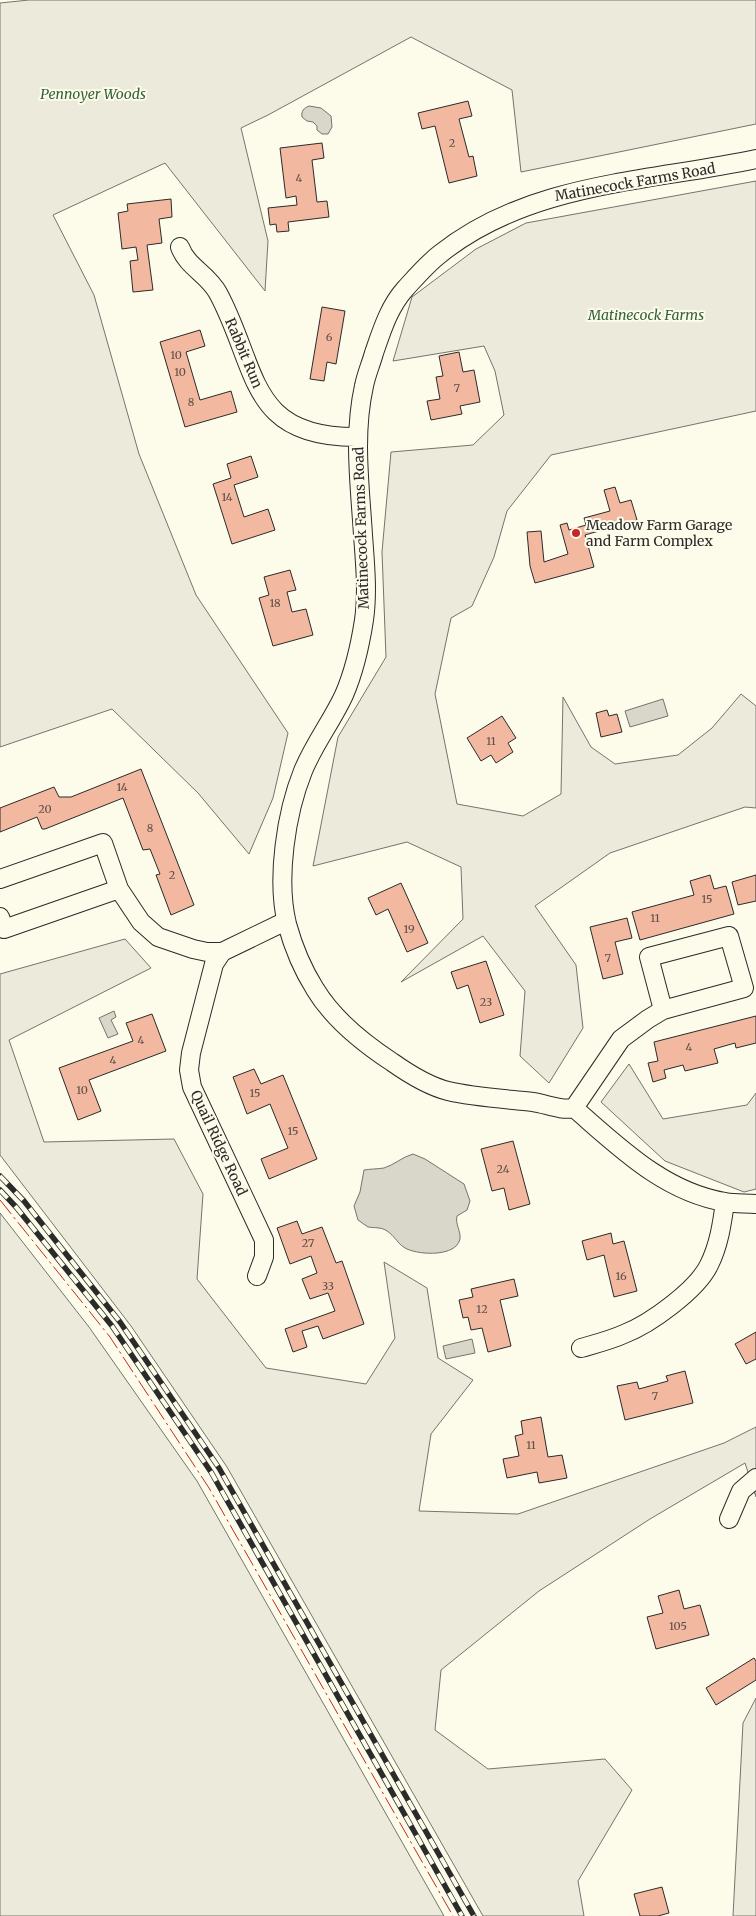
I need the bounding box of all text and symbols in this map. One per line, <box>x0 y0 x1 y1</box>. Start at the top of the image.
park label: Pennoyer Woods <box>40 85 146 103</box>
house number: 2 <box>449 136 455 150</box>
street label: Matinecock Farms Road <box>553 159 717 205</box>
house number: 4 <box>296 171 303 185</box>
park label: Matinecock Farms <box>587 306 704 324</box>
street label: Rabbit Run <box>221 315 267 391</box>
house number: 6 <box>326 330 333 344</box>
house number: 10 <box>170 348 182 362</box>
house number: 10 <box>174 365 186 379</box>
house number: 7 <box>454 381 460 395</box>
house number: 8 <box>188 395 195 409</box>
street label: Matinecock Farms Road <box>349 446 373 610</box>
house number: 14 <box>221 490 233 504</box>
place label: Meadow Farm Garage and Farm Complex <box>586 516 732 550</box>
marker: Meadow Farm Garage and Farm Complex <box>570 527 582 539</box>
house number: 18 <box>269 596 281 610</box>
house number: 11 <box>486 734 496 748</box>
house number: 14 <box>116 780 128 794</box>
house number: 20 <box>38 802 52 816</box>
house number: 8 <box>147 821 154 835</box>
house number: 2 <box>169 868 175 882</box>
house number: 15 <box>701 892 713 906</box>
house number: 11 <box>650 911 660 925</box>
house number: 19 <box>403 922 415 936</box>
house number: 7 <box>605 951 611 965</box>
house number: 23 <box>480 995 492 1009</box>
house number: 4 <box>138 1033 145 1047</box>
house number: 4 <box>686 1040 693 1054</box>
house number: 4 <box>110 1053 117 1067</box>
house number: 10 <box>76 1083 88 1097</box>
house number: 15 <box>249 1086 261 1100</box>
street label: Quail Ridge Road <box>187 1087 252 1199</box>
house number: 15 <box>287 1124 299 1138</box>
house number: 24 <box>497 1162 510 1176</box>
house number: 27 <box>302 1236 314 1250</box>
house number: 16 <box>615 1269 627 1283</box>
house number: 33 <box>322 1279 334 1293</box>
house number: 12 <box>476 1302 488 1316</box>
house number: 7 <box>652 1389 658 1403</box>
house number: 11 <box>526 1438 536 1452</box>
house number: 105 <box>669 1619 687 1633</box>

